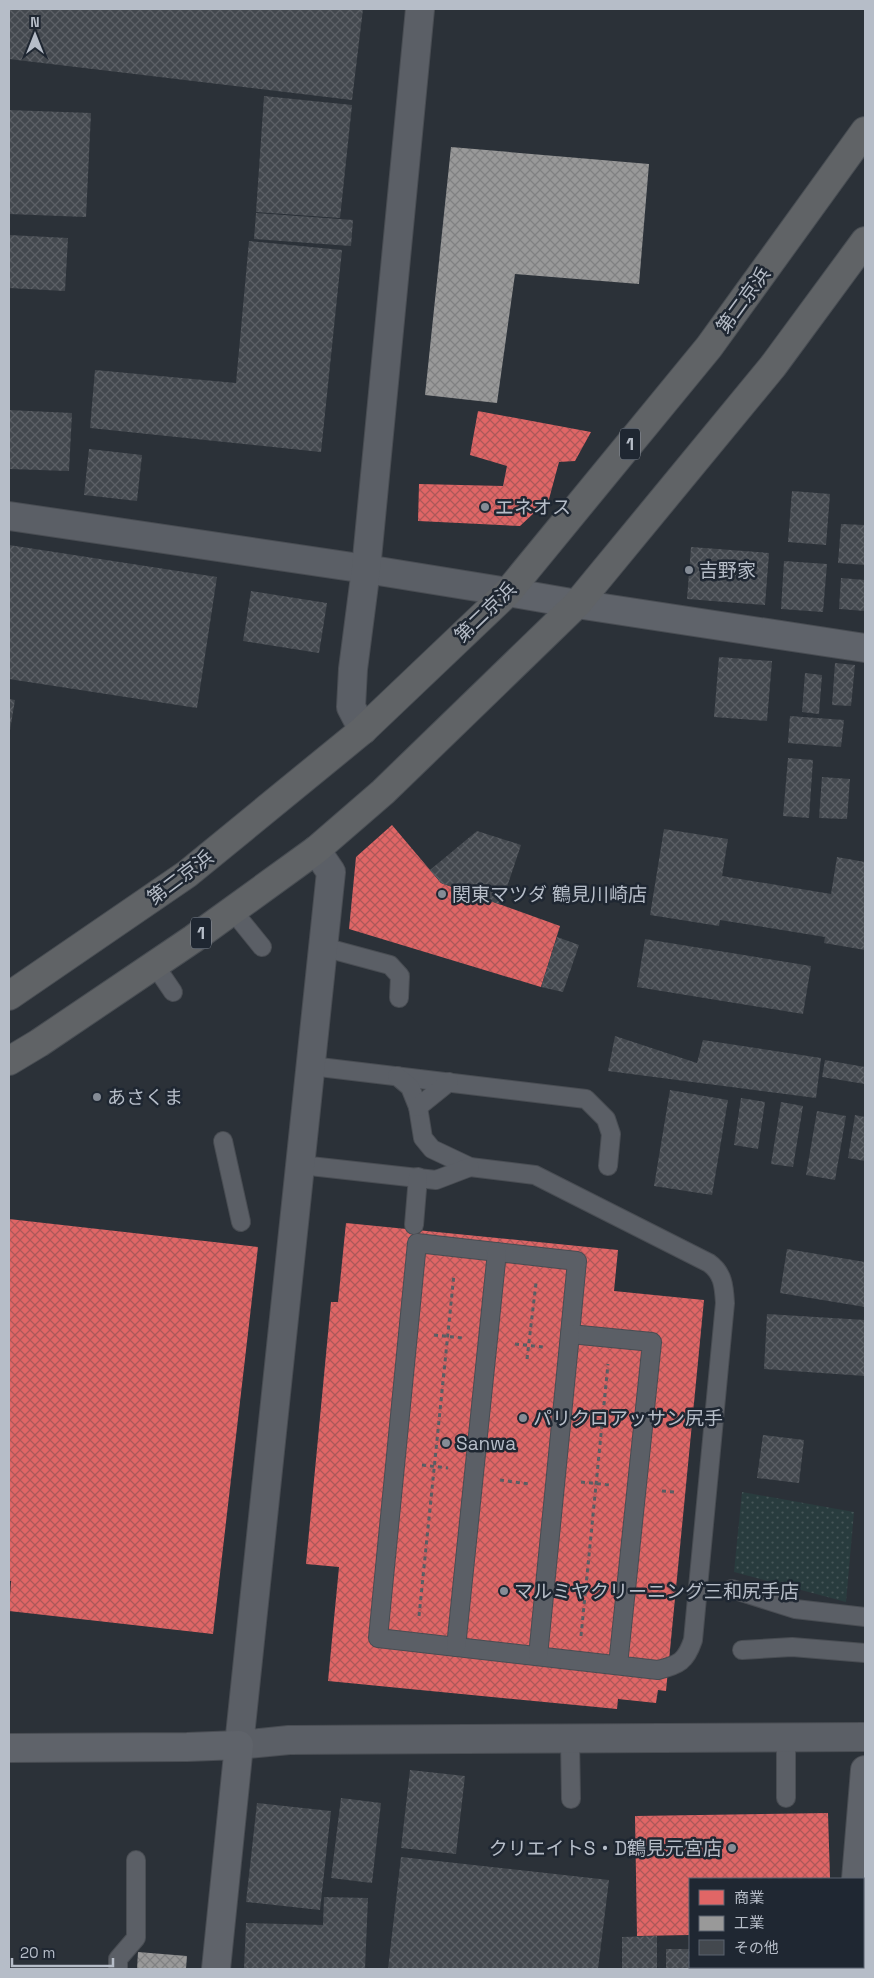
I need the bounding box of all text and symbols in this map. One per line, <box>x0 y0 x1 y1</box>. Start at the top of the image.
north arrow <box>10 10 60 60</box>
text: N <box>30 13 40 31</box>
street label: 第二京浜 <box>711 262 776 338</box>
road number: 1 <box>620 428 640 459</box>
place label: エネオス <box>495 495 571 520</box>
marker: エネオス <box>479 501 491 513</box>
place label: 吉野家 <box>699 558 756 583</box>
marker: 吉野家 <box>683 564 695 576</box>
street label: 第二京浜 <box>449 577 521 648</box>
street label: 第二京浜 <box>142 845 218 910</box>
place label: 関東マツダ 鶴見川崎店 <box>452 882 647 907</box>
marker: 関東マツダ 鶴見川崎店 <box>436 888 448 900</box>
road number: 1 <box>191 918 211 948</box>
place label: あさくま <box>107 1085 183 1110</box>
marker: あさくま <box>91 1091 103 1103</box>
place label: パリクロアッサン尻手 <box>533 1406 723 1431</box>
marker: パリクロアッサン尻手 <box>517 1412 529 1424</box>
place label: Sanwa <box>456 1431 516 1456</box>
marker: Sanwa <box>440 1437 452 1449</box>
place label: マルミヤクリーニング三和尻手店 <box>514 1579 799 1604</box>
marker: マルミヤクリーニング三和尻手店 <box>498 1585 510 1597</box>
place label: クリエイトS・D鶴見元宮店 <box>489 1836 722 1861</box>
marker: クリエイトS・D鶴見元宮店 <box>726 1842 738 1854</box>
legend <box>689 1878 864 1968</box>
text: 商業 <box>734 1888 764 1907</box>
text: 工業 <box>734 1913 764 1932</box>
scale bar <box>12 1936 114 1968</box>
text: その他 <box>734 1938 779 1957</box>
text: 20 m <box>20 1943 55 1962</box>

